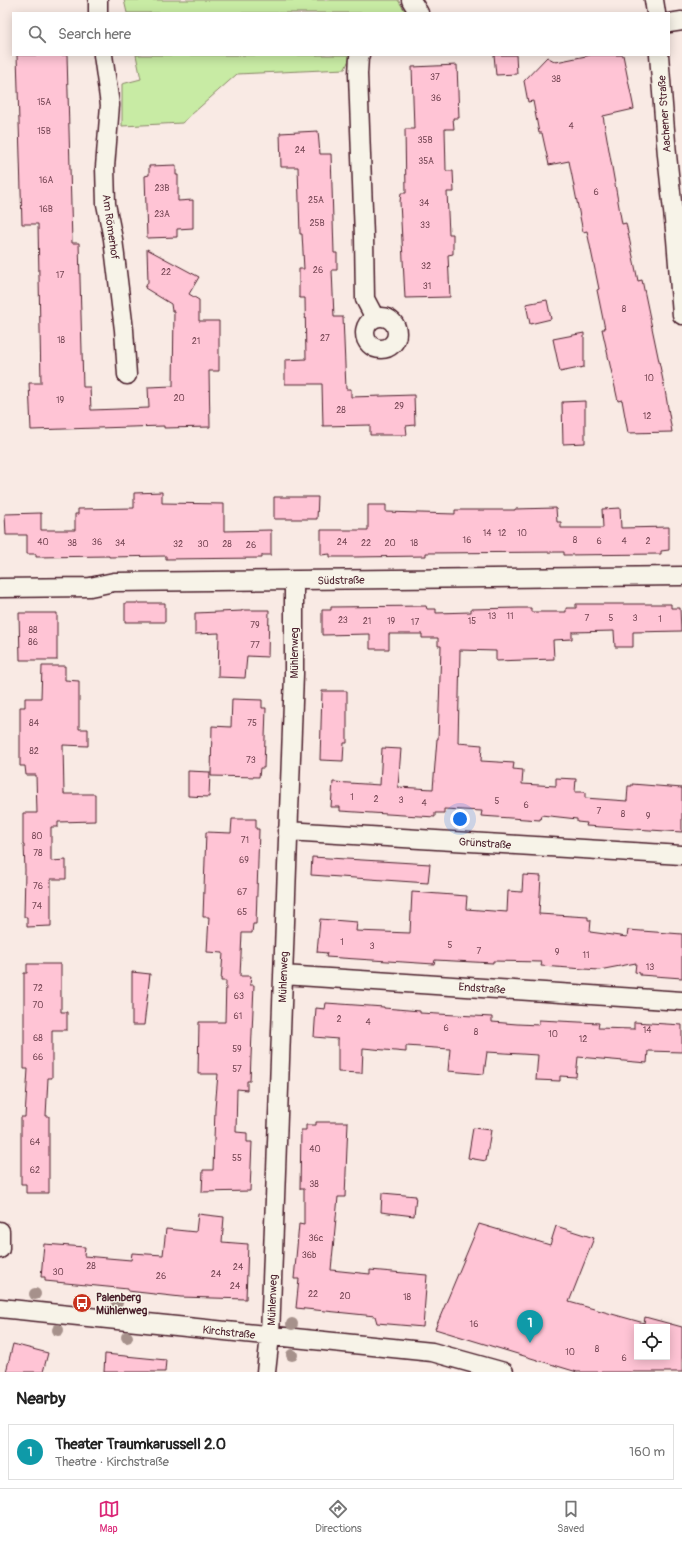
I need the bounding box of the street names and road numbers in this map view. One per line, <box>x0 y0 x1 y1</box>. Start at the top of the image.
street label: Aachener Straße <box>655 74 674 153</box>
street label: Am Römerhof <box>99 193 122 261</box>
street label: Südstraße <box>317 574 365 587</box>
street label: Mühlenweg <box>288 627 301 679</box>
street label: Grünstraße <box>458 835 512 852</box>
street label: Mühlenweg <box>276 951 291 1003</box>
street label: Endstraße <box>458 980 507 997</box>
street label: Mühlenweg <box>265 1274 280 1326</box>
street label: Kirchstraße <box>202 1323 257 1342</box>

